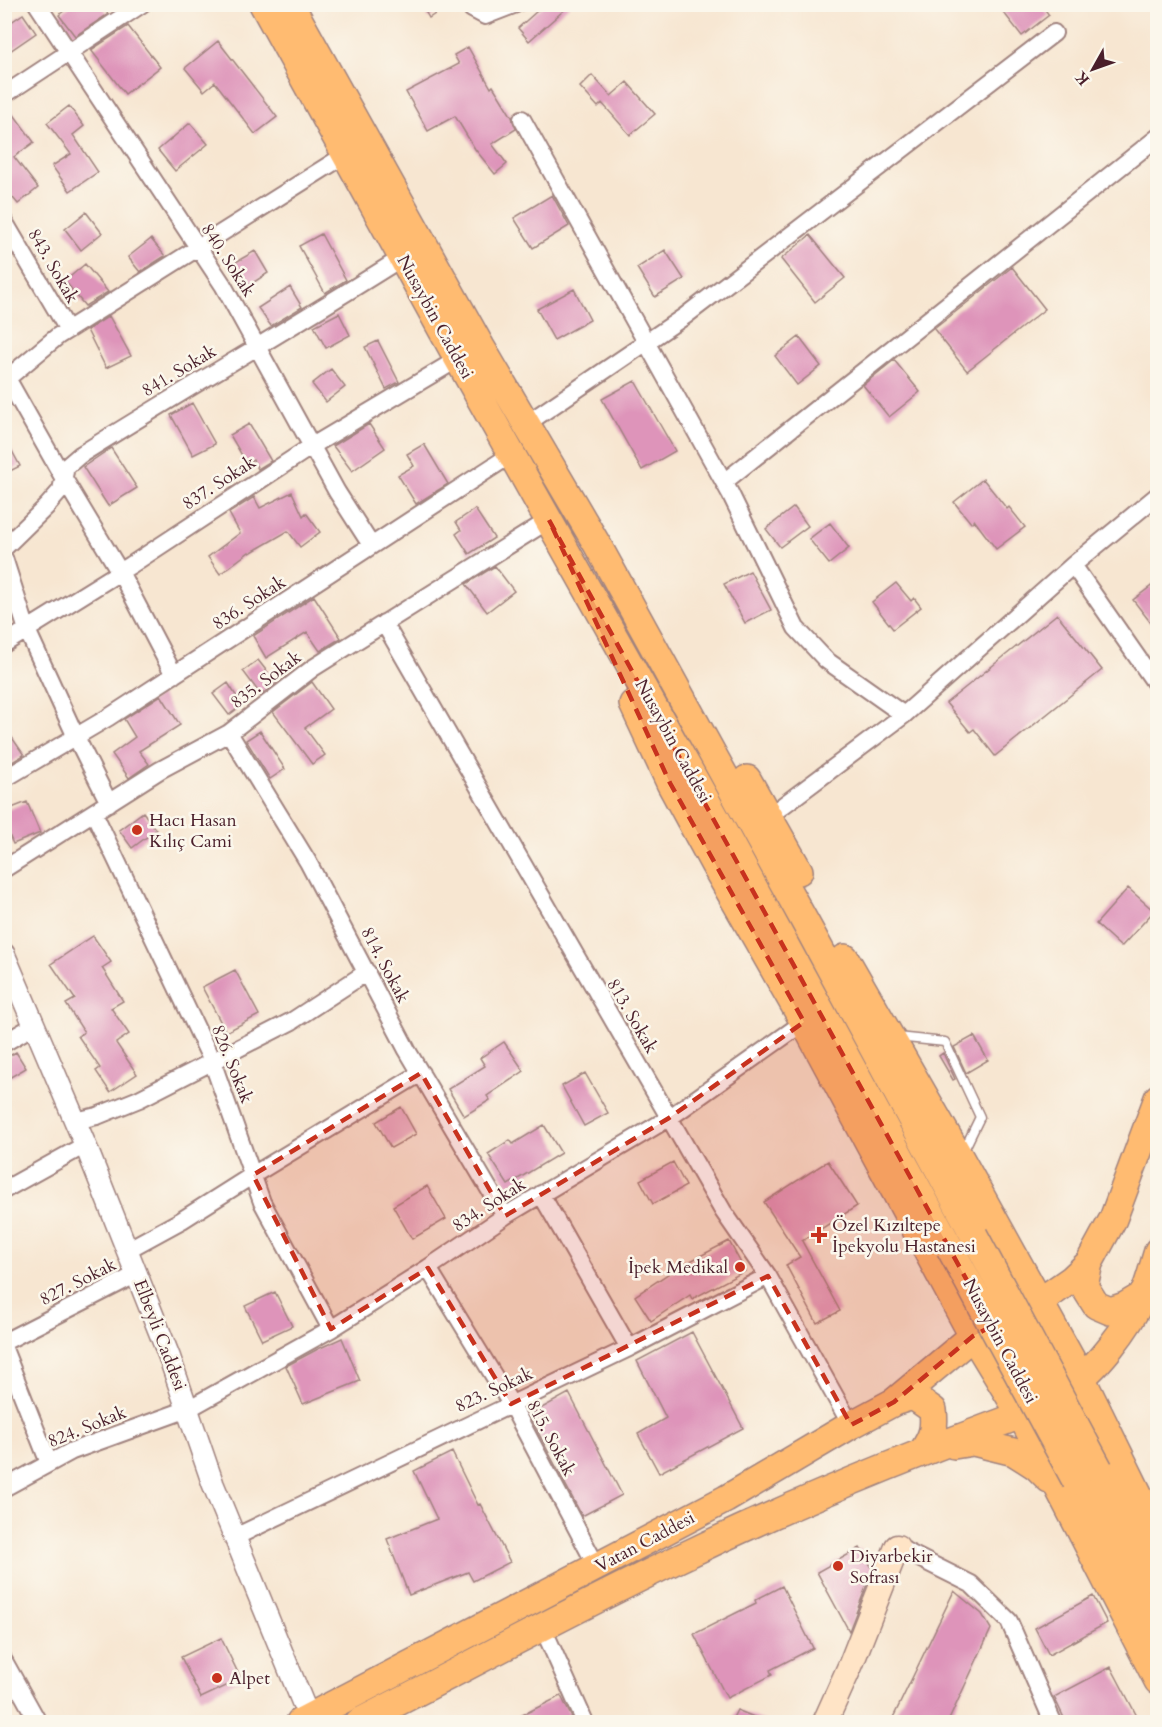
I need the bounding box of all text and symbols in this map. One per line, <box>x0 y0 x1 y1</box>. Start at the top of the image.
north arrow <box>1063 39 1123 99</box>
text: K <box>1070 66 1095 90</box>
street label: 840. Sokak <box>195 218 261 302</box>
street label: 843. Sokak <box>21 224 85 308</box>
street label: Nusaybin Caddesi <box>391 250 479 384</box>
street label: 841. Sokak <box>137 339 221 403</box>
street label: 837. Sokak <box>177 450 261 516</box>
street label: 836. Sokak <box>207 570 291 636</box>
street label: 835. Sokak <box>225 645 307 715</box>
street label: Nusaybin Caddesi <box>629 674 717 808</box>
place label: Hacı Hasan Kılıç Cami <box>149 808 238 854</box>
marker: Hacı Hasan Kılıç Cami <box>130 823 144 837</box>
street label: 814. Sokak <box>355 923 416 1008</box>
street label: 813. Sokak <box>600 974 664 1058</box>
street label: 826. Sokak <box>205 1021 259 1107</box>
street label: 834. Sokak <box>447 1172 531 1238</box>
place label: Özel Kızıltepe İpekyolu Hastanesi <box>832 1213 976 1259</box>
marker: Özel Kızıltepe İpekyolu Hastanesi <box>810 1226 828 1244</box>
street label: 827. Sokak <box>35 1252 121 1312</box>
place label: İpek Medikal <box>628 1255 728 1280</box>
marker: İpek Medikal <box>733 1260 747 1274</box>
street label: Nusaybin Caddesi <box>956 1274 1044 1408</box>
street label: Elbeyli Caddesi <box>127 1276 193 1394</box>
street label: 823. Sokak <box>451 1361 537 1419</box>
street label: 815. Sokak <box>521 1396 582 1481</box>
street label: 824. Sokak <box>44 1400 130 1454</box>
street label: Vatan Caddesi <box>591 1505 699 1579</box>
place label: Diyarbekir Sofrası <box>850 1544 933 1590</box>
marker: Diyarbekir Sofrası <box>831 1559 845 1573</box>
place label: Alpet <box>229 1666 270 1691</box>
marker: Alpet <box>210 1671 224 1685</box>

